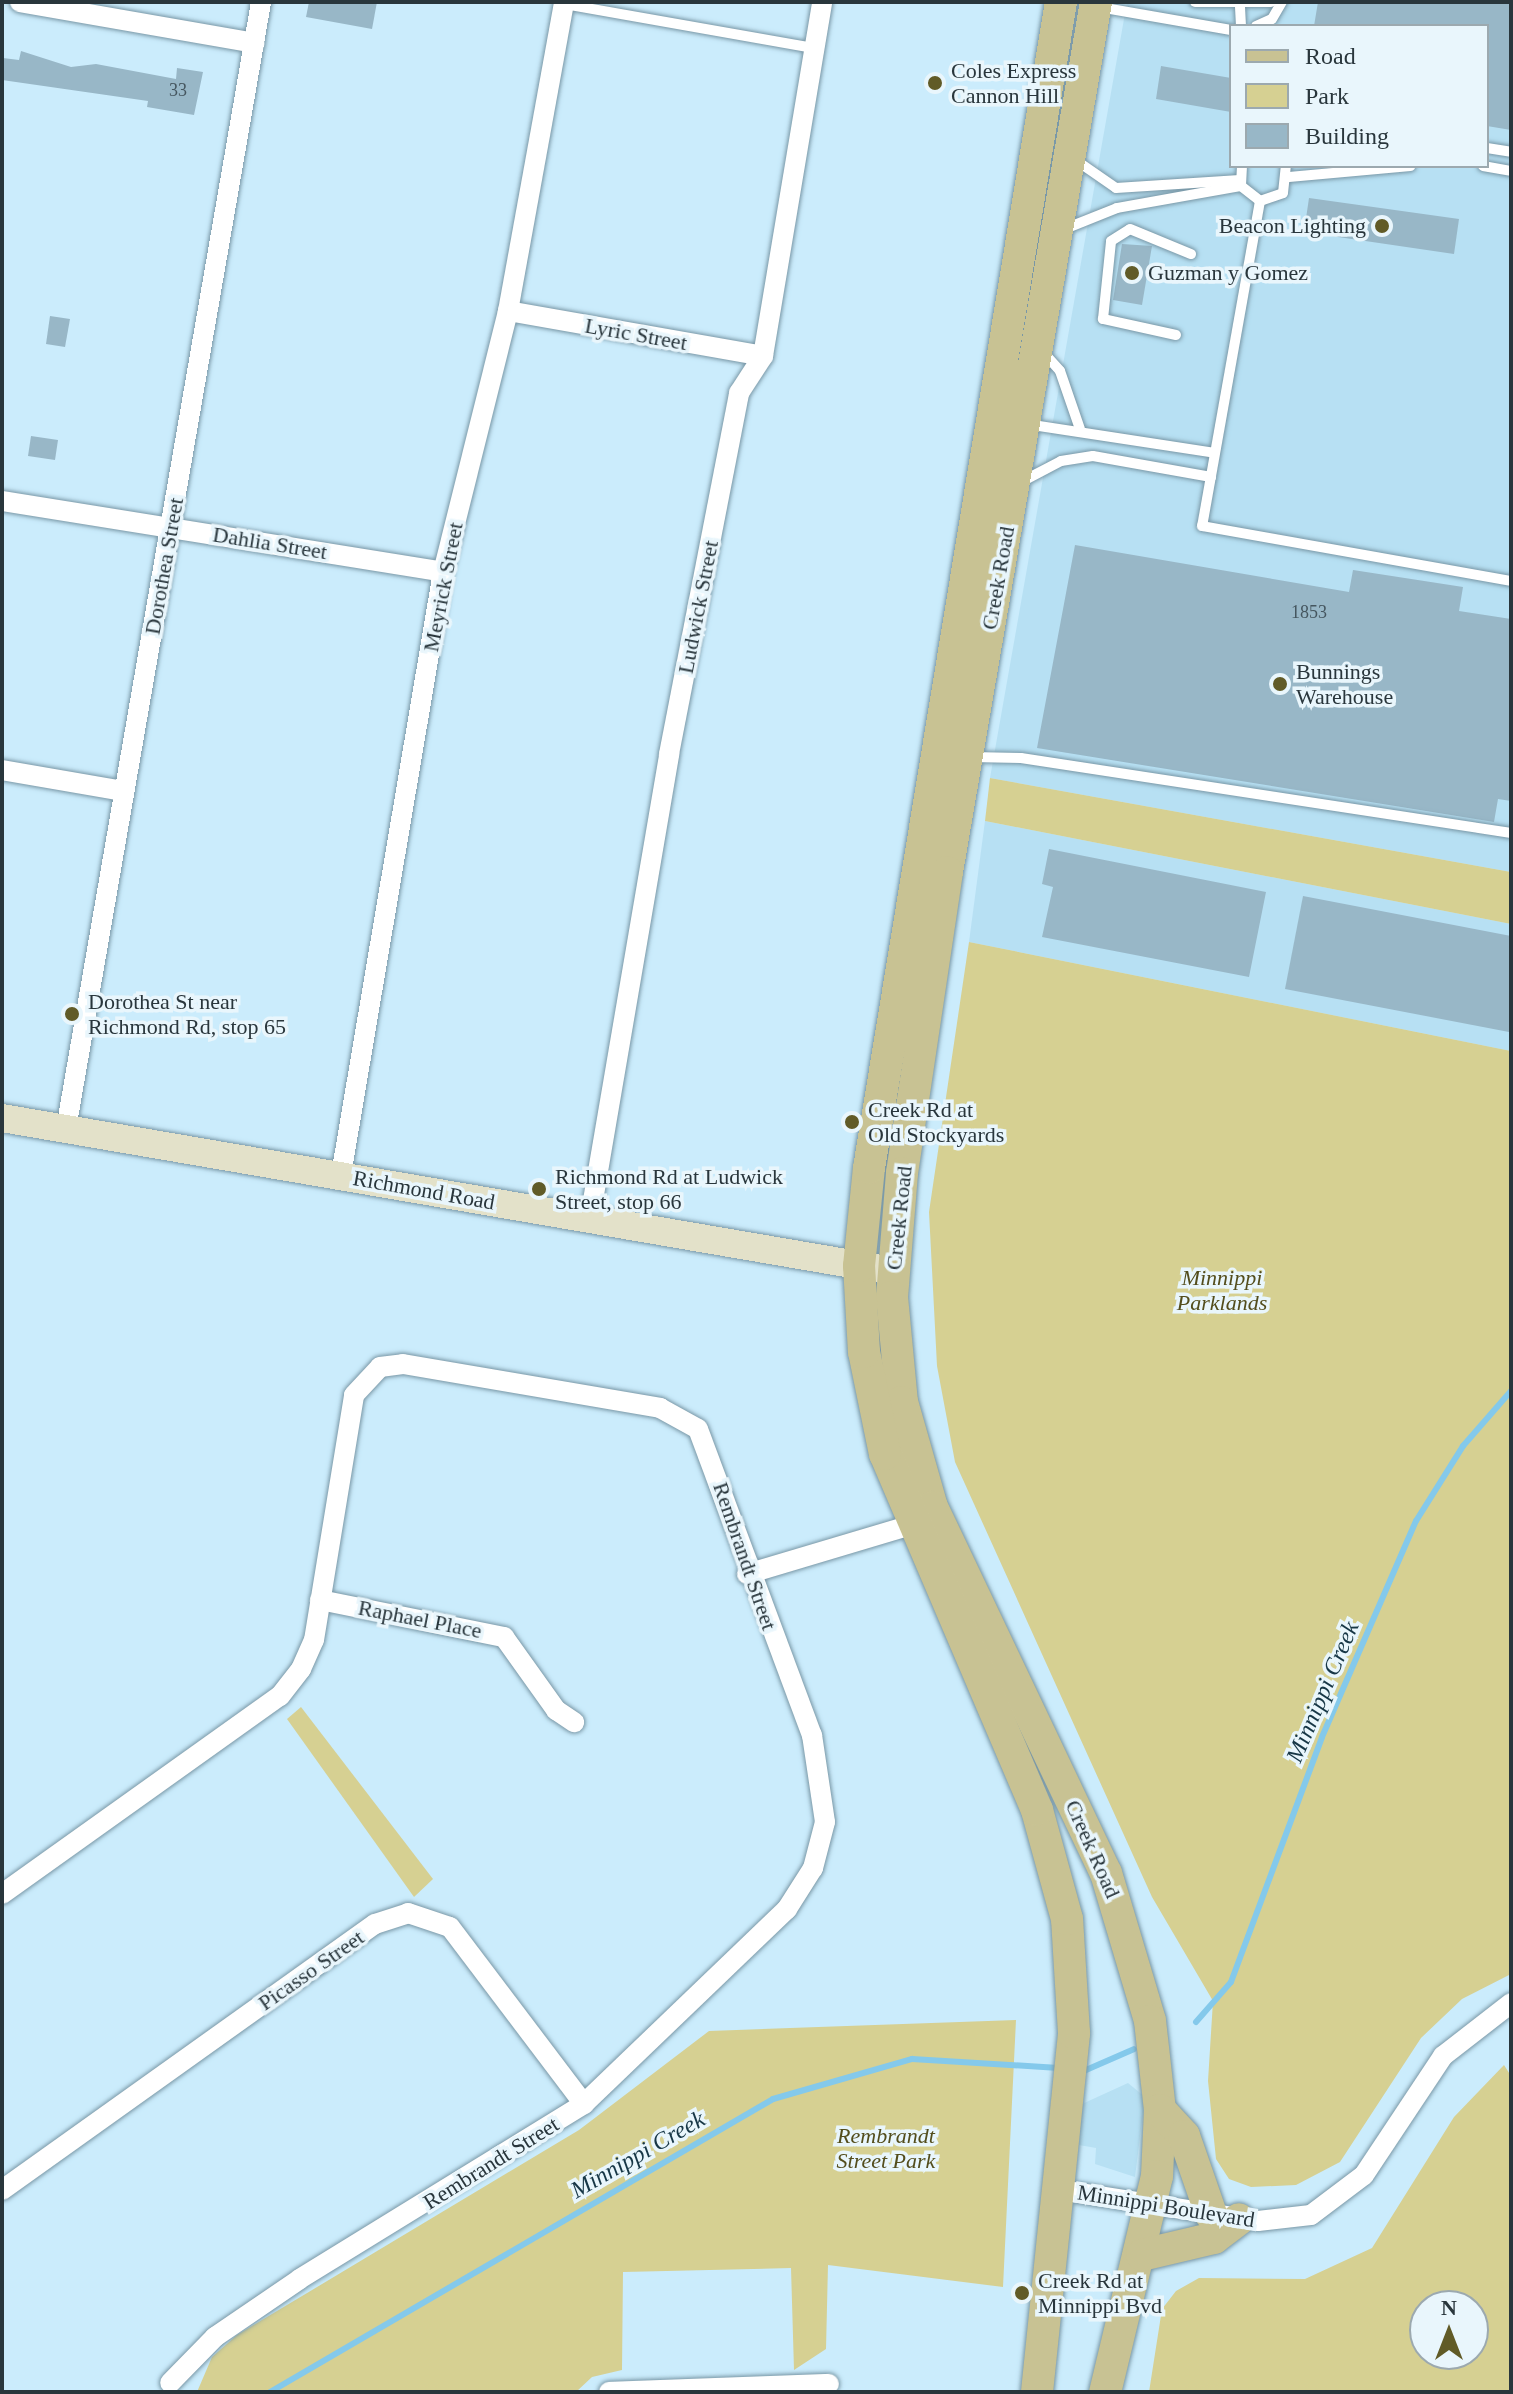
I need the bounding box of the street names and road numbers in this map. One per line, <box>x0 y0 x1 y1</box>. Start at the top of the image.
street label: Lyric Street <box>583 312 689 356</box>
street label: Dorothea Street <box>139 495 189 637</box>
street label: Meyrick Street <box>418 520 468 654</box>
street label: Dahlia Street <box>211 521 329 565</box>
street label: Creek Road <box>976 524 1020 632</box>
street label: Ludwick Street <box>672 538 724 676</box>
street label: Richmond Road <box>351 1165 497 1215</box>
street label: Creek Road <box>880 1165 918 1271</box>
street label: Rembrandt Street <box>707 1479 783 1633</box>
street label: Raphael Place <box>356 1594 484 1644</box>
street label: Creek Road <box>1060 1796 1126 1902</box>
street label: Picasso Street <box>253 1924 369 2016</box>
street label: Rembrandt Street <box>418 2111 564 2215</box>
street label: Minnippi Boulevard <box>1076 2179 1256 2233</box>

